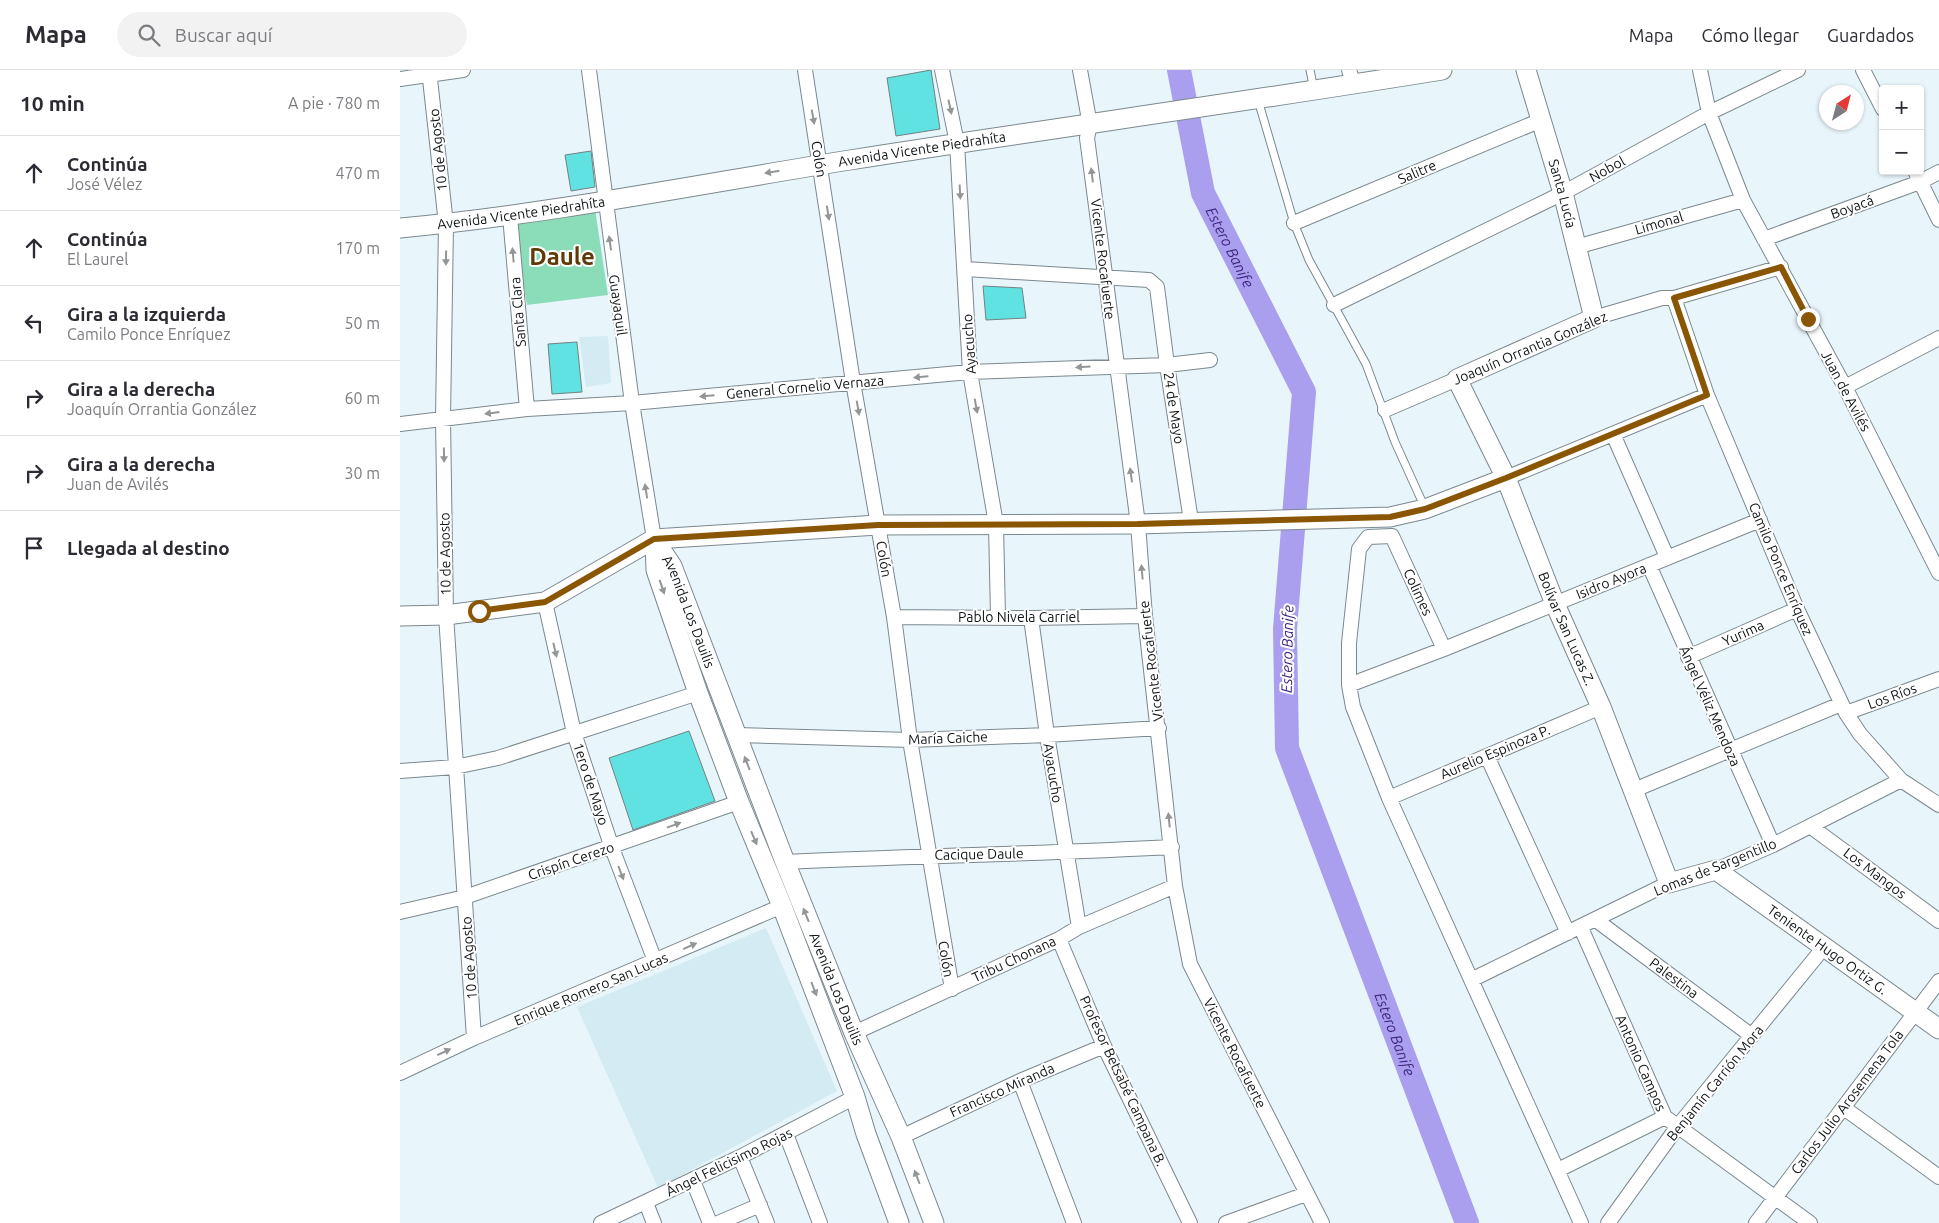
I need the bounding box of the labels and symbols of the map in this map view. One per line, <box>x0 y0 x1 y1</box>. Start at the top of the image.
north arrow <box>1819 85 1864 130</box>
one-way arrow <box>946 99 954 115</box>
street label: 10 de Agosto <box>426 108 450 192</box>
one-way arrow <box>809 110 817 126</box>
street label: Avenida Vicente Piedrahíta <box>837 128 1007 170</box>
street label: Colón <box>808 140 830 178</box>
street label: Nobol <box>1586 153 1628 185</box>
street label: Salitre <box>1395 157 1439 187</box>
street label: Santa Lucía <box>1545 157 1579 230</box>
one-way arrow <box>1088 167 1096 183</box>
one-way arrow <box>764 169 780 177</box>
one-way arrow <box>957 184 965 200</box>
street label: Boyacá <box>1828 192 1876 222</box>
street label: Avenida Vicente Piedrahíta <box>436 193 606 232</box>
street label: Vicente Rocafuerte <box>1088 198 1118 320</box>
water label: Estero Banife <box>1203 204 1258 291</box>
one-way arrow <box>824 205 832 221</box>
street label: Limonal <box>1633 208 1685 238</box>
one-way arrow <box>606 235 614 251</box>
district label: Daule <box>529 243 595 270</box>
one-way arrow <box>509 247 517 263</box>
one-way arrow <box>442 250 450 266</box>
street label: Guayaquil <box>606 273 630 337</box>
street label: Santa Clara <box>507 276 529 348</box>
street label: Joaquín Orrantia González <box>1451 308 1609 388</box>
route end <box>1797 308 1820 331</box>
street label: Ayacucho <box>959 313 979 375</box>
street label: Juan de Avilés <box>1818 348 1874 434</box>
one-way arrow <box>1075 363 1091 371</box>
street label: 24 de Mayo <box>1160 371 1188 445</box>
street label: General Cornelio Vernaza <box>725 372 885 402</box>
one-way arrow <box>913 373 929 381</box>
one-way arrow <box>698 392 714 400</box>
one-way arrow <box>973 398 981 414</box>
one-way arrow <box>854 400 862 416</box>
one-way arrow <box>484 409 500 417</box>
one-way arrow <box>440 448 448 464</box>
one-way arrow <box>1127 467 1135 483</box>
one-way arrow <box>642 482 650 498</box>
street label: Camilo Ponce Enríquez <box>1746 500 1816 638</box>
street label: 10 de Agosto <box>436 512 454 596</box>
street label: Colón <box>873 540 895 578</box>
street label: Avenida Los Dauilis <box>659 552 718 670</box>
street label: Isidro Ayora <box>1574 560 1648 602</box>
one-way arrow <box>1137 564 1145 580</box>
street label: Colimes <box>1400 566 1436 618</box>
street label: Bolívar San Lucas Z. <box>1535 569 1598 688</box>
one-way arrow <box>659 579 666 594</box>
route start <box>468 600 491 623</box>
street label: Vicente Rocafuerte <box>1136 600 1166 722</box>
water label: Estero Banife <box>1278 605 1296 693</box>
street label: Pablo Nivela Carriel <box>958 609 1080 625</box>
street label: Yurima <box>1720 617 1766 649</box>
one-way arrow <box>552 642 560 658</box>
street label: Ángel Véliz Mendoza <box>1676 643 1745 769</box>
street label: Los Ríos <box>1865 680 1919 712</box>
street label: Aurelio Espinoza P. <box>1438 722 1552 782</box>
street label: María Caiche <box>908 729 988 747</box>
street label: 1ero de Mayo <box>570 741 612 827</box>
street label: Ayacucho <box>1040 742 1066 804</box>
one-way arrow <box>743 756 750 771</box>
one-way arrow <box>1165 812 1173 828</box>
one-way arrow <box>667 821 682 829</box>
one-way arrow <box>750 831 758 845</box>
street label: Lomas de Sargentillo <box>1651 835 1779 899</box>
street label: Crispín Cerezo <box>526 839 616 883</box>
street label: Los Mangos <box>1841 844 1909 902</box>
street label: Cacique Daule <box>934 845 1024 863</box>
one-way arrow <box>618 865 625 880</box>
street label: Teniente Hugo Ortiz G. <box>1764 901 1891 998</box>
one-way arrow <box>802 908 810 922</box>
street label: 10 de Agosto <box>458 916 480 1000</box>
street label: Avenida Los Dauilis <box>806 930 866 1047</box>
street label: Tribu Chonana <box>970 933 1058 985</box>
street label: Colón <box>935 940 957 978</box>
one-way arrow <box>683 942 697 950</box>
street label: Enrique Romero San Lucas <box>512 949 670 1029</box>
street label: Palestina <box>1646 954 1702 1002</box>
one-way arrow <box>811 981 818 996</box>
water label: Estero Banife <box>1372 990 1419 1078</box>
street label: Profesor Betsabé Campana B. <box>1076 993 1170 1169</box>
street label: Vicente Rocafuerte <box>1200 995 1270 1111</box>
street label: Antonio Campos <box>1613 1012 1669 1114</box>
street label: Benjamín Carrión Mora <box>1663 1022 1767 1144</box>
street label: Carlos Julio Arosemena Tola <box>1788 1027 1906 1177</box>
one-way arrow <box>437 1048 451 1056</box>
street label: Francisco Miranda <box>947 1060 1057 1120</box>
street label: Ángel Felicisimo Rojas <box>663 1124 795 1200</box>
one-way arrow <box>913 1170 920 1185</box>

